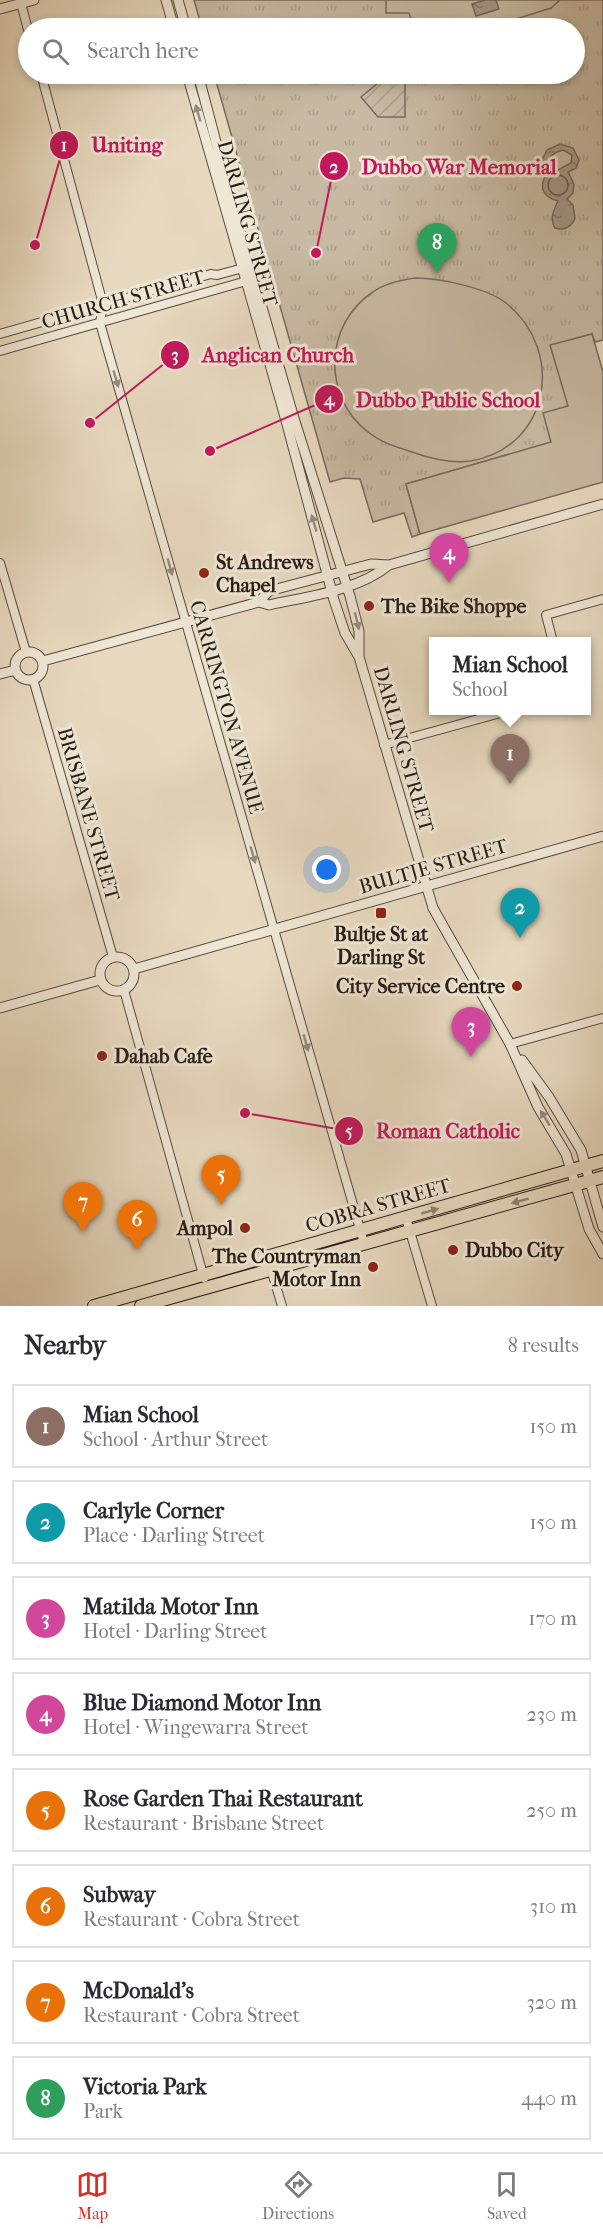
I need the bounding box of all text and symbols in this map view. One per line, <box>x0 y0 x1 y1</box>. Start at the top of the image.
search box <box>18 18 585 84</box>
icon: search <box>39 35 72 68</box>
text: Search here <box>87 38 199 64</box>
one-way arrow <box>193 104 202 122</box>
callout: Uniting <box>49 125 175 164</box>
text: Uniting <box>90 133 164 157</box>
text: 1 <box>61 135 67 156</box>
street label: DARLING STREET <box>213 137 282 309</box>
callout: Dubbo War Memorial <box>319 147 568 186</box>
text: Dubbo War Memorial <box>361 155 557 179</box>
text: 2 <box>329 157 339 178</box>
pin: 8 <box>418 224 456 273</box>
street label: CHURCH STREET <box>39 265 208 334</box>
callout: Anglican Church <box>160 335 366 374</box>
text: Anglican Church <box>200 343 354 367</box>
text: 3 <box>171 345 179 366</box>
one-way arrow <box>112 370 122 388</box>
callout: Dubbo Public School <box>314 380 552 419</box>
text: Dubbo Public School <box>356 388 540 412</box>
text: 4 <box>323 389 336 410</box>
one-way arrow <box>309 514 318 532</box>
pin: 4 <box>430 534 468 583</box>
place label: St Andrews Chapel <box>216 551 314 597</box>
one-way arrow <box>166 558 175 576</box>
marker: St Andrews Chapel <box>197 566 211 580</box>
place label: The Bike Shoppe <box>380 595 527 618</box>
street label: CARRINGTON AVENUE <box>185 598 268 816</box>
marker: The Bike Shoppe <box>362 599 376 613</box>
one-way arrow <box>352 612 362 630</box>
popup <box>429 637 591 715</box>
text: Mian School <box>452 652 568 678</box>
street label: DARLING STREET <box>369 663 438 835</box>
text: School <box>452 678 508 701</box>
street label: BRISBANE STREET <box>53 725 124 904</box>
pin: 1 <box>490 734 530 784</box>
street label: BULTJE STREET <box>356 834 510 899</box>
one-way arrow <box>248 846 258 864</box>
your location <box>312 855 341 884</box>
pin: 2 <box>500 888 540 938</box>
marker: Bultje St at Darling St <box>374 906 388 920</box>
place label: Bultje St at Darling St <box>334 923 429 969</box>
place label: City Service Centre <box>336 975 505 998</box>
marker: City Service Centre <box>510 979 524 993</box>
pin: 3 <box>452 1008 490 1057</box>
one-way arrow <box>302 1034 311 1052</box>
place label: Dahab Cafe <box>114 1045 213 1068</box>
marker: Dahab Cafe <box>95 1049 109 1063</box>
one-way arrow <box>540 1109 550 1126</box>
callout: Roman Catholic <box>334 1111 532 1150</box>
text: Roman Catholic <box>376 1119 520 1143</box>
text: 5 <box>345 1121 353 1142</box>
pin: 5 <box>202 1156 240 1205</box>
street label: COBRA STREET <box>303 1174 454 1237</box>
pin: 7 <box>64 1182 103 1232</box>
one-way arrow <box>510 1196 529 1206</box>
pin: 6 <box>118 1200 156 1250</box>
one-way arrow <box>421 1206 439 1215</box>
place label: Ampol <box>175 1217 233 1240</box>
marker: Ampol <box>238 1221 252 1235</box>
place label: Dubbo City <box>465 1239 565 1262</box>
marker: Dubbo City <box>446 1243 460 1257</box>
place label: The Countryman Motor Inn <box>211 1245 361 1291</box>
marker: The Countryman Motor Inn <box>366 1260 380 1274</box>
text: Nearby <box>24 1330 106 1361</box>
text: 8 results <box>508 1334 579 1357</box>
text: Mian School <box>83 1402 199 1428</box>
text: 1 <box>42 1415 49 1438</box>
text: 150 m <box>529 1415 577 1438</box>
text: School · Arthur Street <box>83 1428 268 1451</box>
text: Carlyle Corner <box>83 1498 224 1524</box>
text: 2 <box>40 1511 51 1534</box>
text: 150 m <box>529 1511 577 1534</box>
text: Place · Darling Street <box>83 1524 265 1547</box>
text: Matilda Motor Inn <box>83 1594 258 1620</box>
text: 3 <box>41 1607 50 1630</box>
text: 170 m <box>528 1607 577 1630</box>
text: Hotel · Darling Street <box>83 1620 267 1643</box>
text: Blue Diamond Motor Inn <box>83 1690 321 1716</box>
text: 4 <box>40 1703 51 1726</box>
text: 230 m <box>527 1703 577 1726</box>
text: Hotel · Wingewarra Street <box>83 1716 308 1739</box>
text: Rose Garden Thai Restaurant <box>83 1786 363 1812</box>
text: 5 <box>41 1799 50 1822</box>
text: 250 m <box>526 1799 577 1822</box>
text: Restaurant · Brisbane Street <box>83 1812 324 1835</box>
text: Subway <box>83 1882 155 1908</box>
text: 6 <box>40 1895 51 1918</box>
text: 310 m <box>530 1895 577 1918</box>
text: Restaurant · Cobra Street <box>83 1908 300 1931</box>
text: McDonald's <box>83 1978 194 2004</box>
text: 7 <box>41 1991 50 2014</box>
text: 320 m <box>527 1991 577 2014</box>
text: Restaurant · Cobra Street <box>83 2004 300 2027</box>
text: Victoria Park <box>83 2074 207 2100</box>
text: 8 <box>40 2087 51 2110</box>
text: 440 m <box>521 2087 577 2110</box>
text: Park <box>83 2100 123 2123</box>
tab: Map <box>76 2168 109 2223</box>
tab: Directions <box>262 2168 334 2223</box>
tab: Saved <box>487 2168 527 2223</box>

